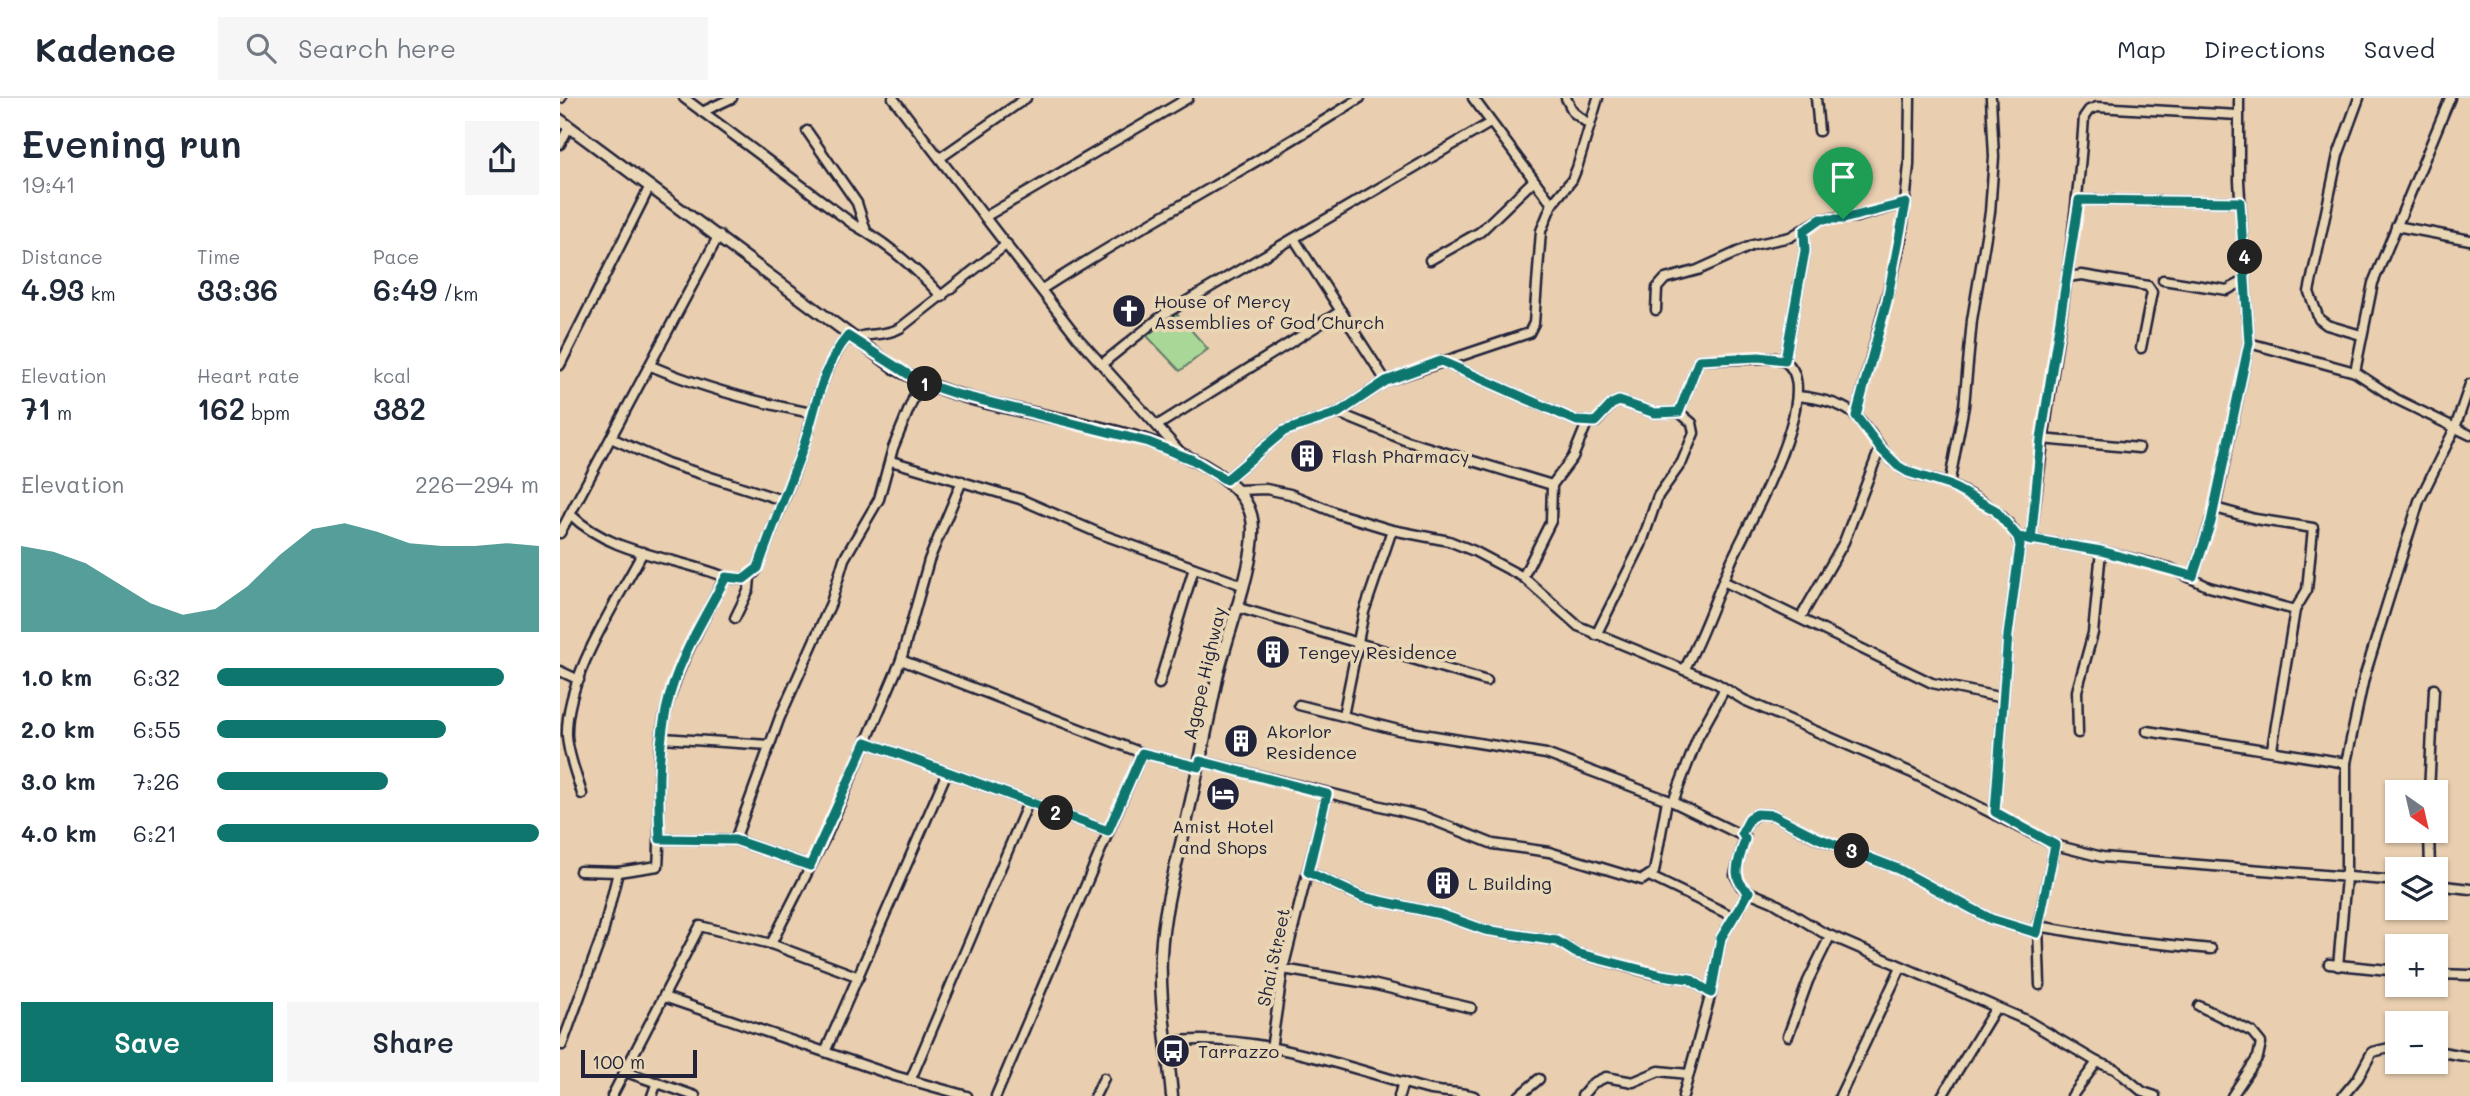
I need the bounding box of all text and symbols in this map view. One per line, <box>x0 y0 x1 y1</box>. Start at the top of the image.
search box <box>218 17 708 80</box>
text: Kadence <box>35 27 176 70</box>
icon: search <box>242 29 280 67</box>
text: Search here <box>298 31 456 65</box>
text: Map <box>2117 33 2166 64</box>
text: Directions <box>2204 33 2326 64</box>
text: Saved <box>2364 33 2435 64</box>
text: Evening run <box>21 118 242 168</box>
button: share <box>465 121 539 195</box>
pin <box>1813 147 1873 219</box>
icon: arrive <box>1824 158 1862 196</box>
text: 19:41 <box>21 169 76 199</box>
pin: 4 <box>2228 240 2262 274</box>
text: Distance <box>21 244 103 269</box>
text: Time <box>197 244 240 269</box>
text: Pace <box>373 244 419 269</box>
text: 4 <box>2238 244 2251 269</box>
text: 4.93 <box>21 269 84 309</box>
text: 33:36 <box>197 269 278 309</box>
text: 6:49 <box>373 269 437 309</box>
text: km <box>84 281 116 306</box>
text: /km <box>437 281 478 306</box>
place label: House of Mercy Assemblies of God Church <box>1154 289 1384 334</box>
church icon: House of Mercy Assemblies of God Church <box>1110 292 1148 330</box>
text: Elevation <box>21 363 106 388</box>
text: Heart rate <box>197 363 300 388</box>
text: kcal <box>373 363 411 388</box>
pin: 1 <box>908 366 942 402</box>
text: 1 <box>920 371 929 396</box>
text: 71 <box>21 388 51 428</box>
text: 162 <box>197 388 245 428</box>
text: 382 <box>373 388 426 428</box>
text: m <box>51 400 72 425</box>
text: bpm <box>245 400 290 425</box>
building icon: Flash Pharmacy <box>1288 437 1326 475</box>
place label: Flash Pharmacy <box>1332 444 1469 468</box>
text: Elevation <box>21 469 124 499</box>
text: 226–294 m <box>415 469 539 499</box>
street label: Agape Highway <box>1177 604 1231 742</box>
building icon: Tengey Residence <box>1254 633 1292 671</box>
place label: Tengey Residence <box>1298 640 1457 664</box>
text: 1.0 km <box>21 662 92 692</box>
text: 6:32 <box>133 662 180 692</box>
text: 2.0 km <box>21 714 95 744</box>
text: 6:55 <box>133 714 181 744</box>
place label: Akorlor Residence <box>1266 719 1357 764</box>
building icon: Akorlor Residence <box>1222 722 1260 760</box>
text: 3.0 km <box>21 766 96 796</box>
text: 7:26 <box>133 766 180 796</box>
hotel icon: Amist Hotel and Shops <box>1204 775 1242 813</box>
north arrow <box>2385 780 2448 844</box>
map controls <box>2385 780 2448 1074</box>
pin: 2 <box>1038 796 1074 830</box>
text: 2 <box>1050 800 1061 825</box>
place label: Amist Hotel and Shops <box>1172 814 1274 859</box>
text: 4.0 km <box>21 818 96 848</box>
text: 6:21 <box>133 818 177 848</box>
pin: 3 <box>1834 834 1870 868</box>
text: 3 <box>1846 838 1857 863</box>
button: layers <box>2385 857 2448 920</box>
building icon: L Building <box>1424 864 1462 902</box>
place label: L Building <box>1468 871 1552 895</box>
street label: Shai Street <box>1251 906 1295 1008</box>
button: + <box>2385 934 2448 997</box>
button: Save <box>21 1002 273 1082</box>
button: Share <box>287 1002 539 1082</box>
button: − <box>2385 1011 2448 1074</box>
bus stop icon: Tarrazzo <box>1154 1032 1192 1070</box>
place label: Tarrazzo <box>1198 1039 1280 1063</box>
scale bar <box>581 1047 696 1079</box>
text: 100 m <box>592 1049 645 1074</box>

